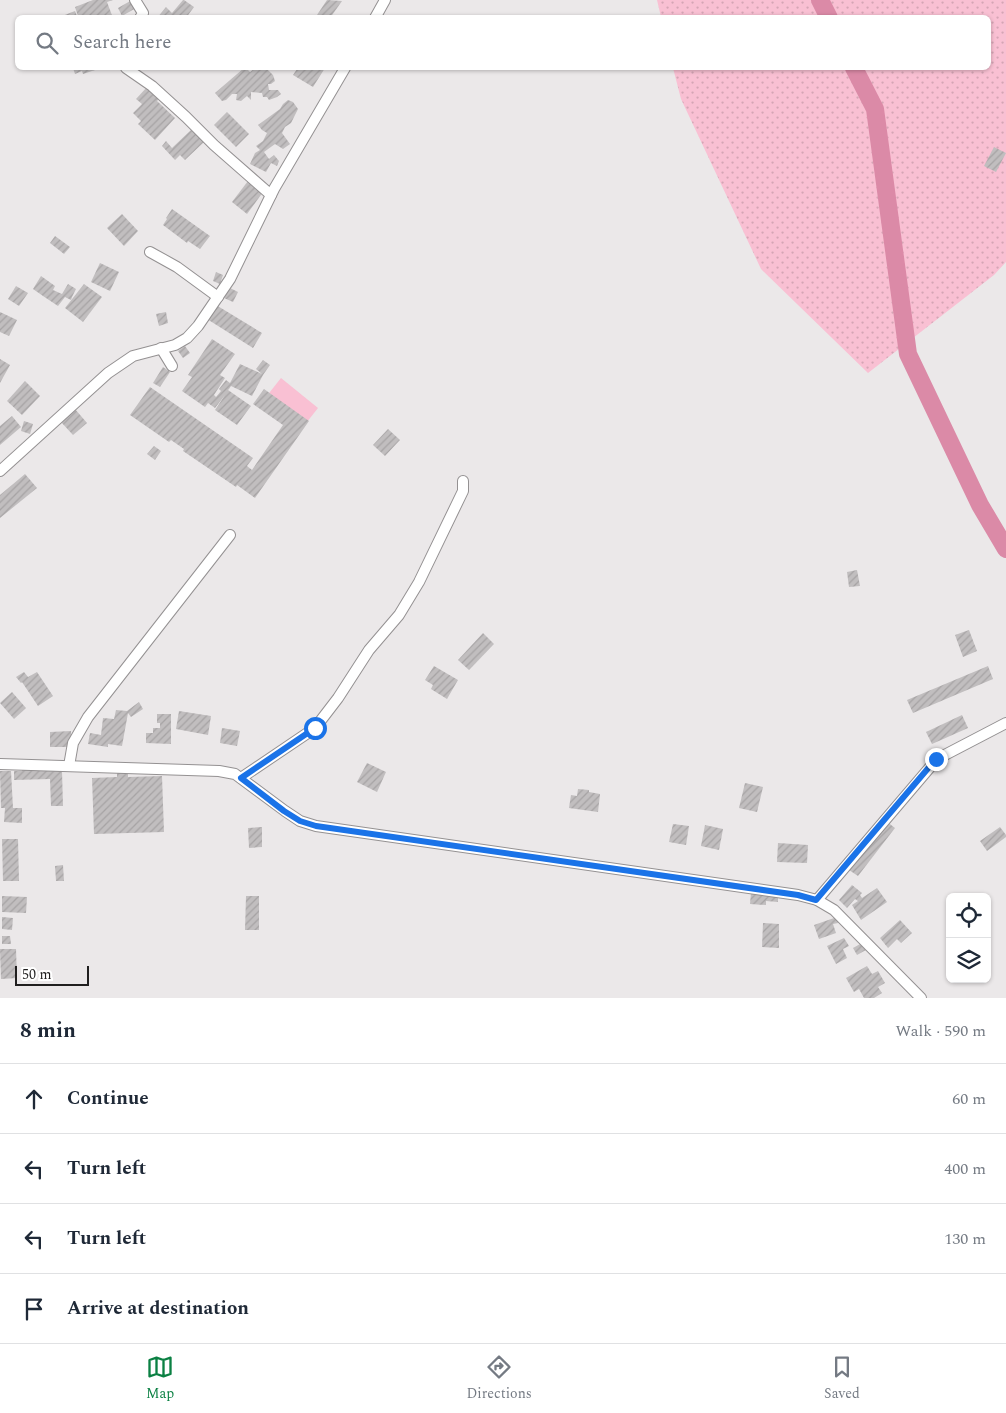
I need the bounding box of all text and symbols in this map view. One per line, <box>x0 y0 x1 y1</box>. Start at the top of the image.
search box <box>15 15 991 70</box>
text: Search here <box>73 28 172 57</box>
icon: search <box>33 29 61 57</box>
route start <box>304 717 327 740</box>
route end <box>925 748 948 771</box>
map controls <box>946 893 991 983</box>
button: locate <box>946 893 991 938</box>
button: layers <box>946 938 991 983</box>
scale bar <box>15 963 89 986</box>
text: 50 m <box>22 964 52 985</box>
text: 8 min <box>20 1015 76 1047</box>
text: Walk · 590 m <box>895 1019 986 1043</box>
text: Continue <box>67 1084 149 1113</box>
icon: ahead <box>20 1085 48 1113</box>
text: 60 m <box>952 1087 986 1111</box>
text: Turn left <box>67 1154 146 1183</box>
icon: left <box>20 1155 48 1183</box>
text: 400 m <box>944 1157 986 1181</box>
text: Turn left <box>67 1224 146 1253</box>
icon: left <box>20 1225 48 1253</box>
text: 130 m <box>944 1227 986 1251</box>
text: Arrive at destination <box>67 1294 249 1323</box>
icon: arrive <box>20 1295 48 1323</box>
tab: Map <box>146 1353 174 1404</box>
tab: Directions <box>466 1353 532 1404</box>
tab: Saved <box>824 1353 860 1404</box>

